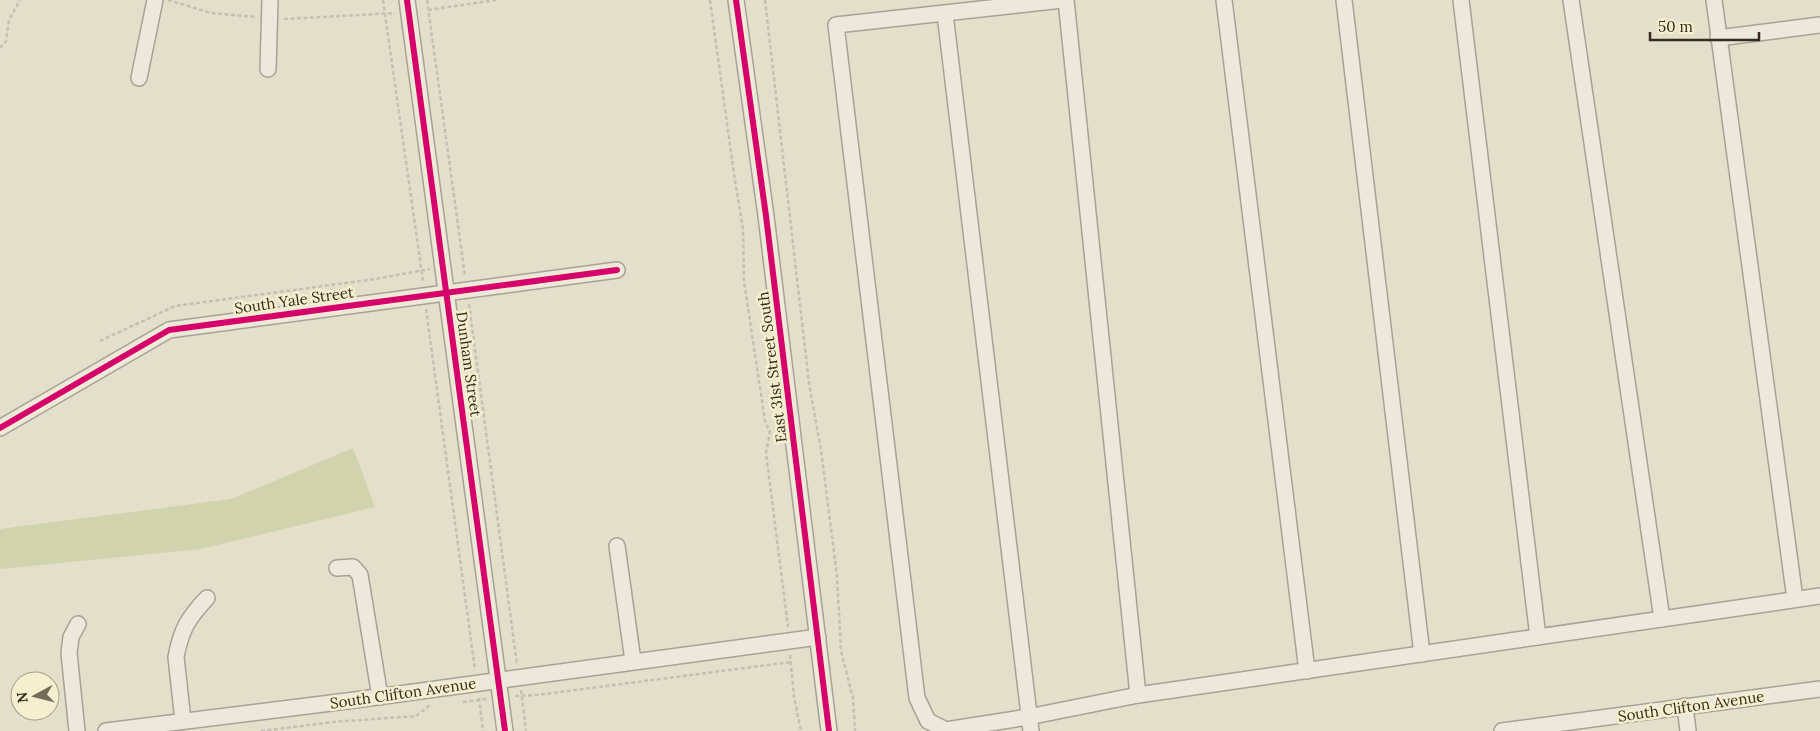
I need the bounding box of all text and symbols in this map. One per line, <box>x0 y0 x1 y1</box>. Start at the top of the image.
scale bar <box>1650 10 1759 42</box>
text: 50 m <box>1658 17 1693 36</box>
street label: South Yale Street <box>233 282 355 318</box>
street label: East 31st Street South <box>753 291 791 443</box>
street label: Dunham Street <box>452 310 486 418</box>
north arrow <box>10 671 60 721</box>
street label: South Clifton Avenue <box>329 673 477 713</box>
street label: South Clifton Avenue <box>1617 686 1765 726</box>
text: N <box>12 691 32 704</box>

